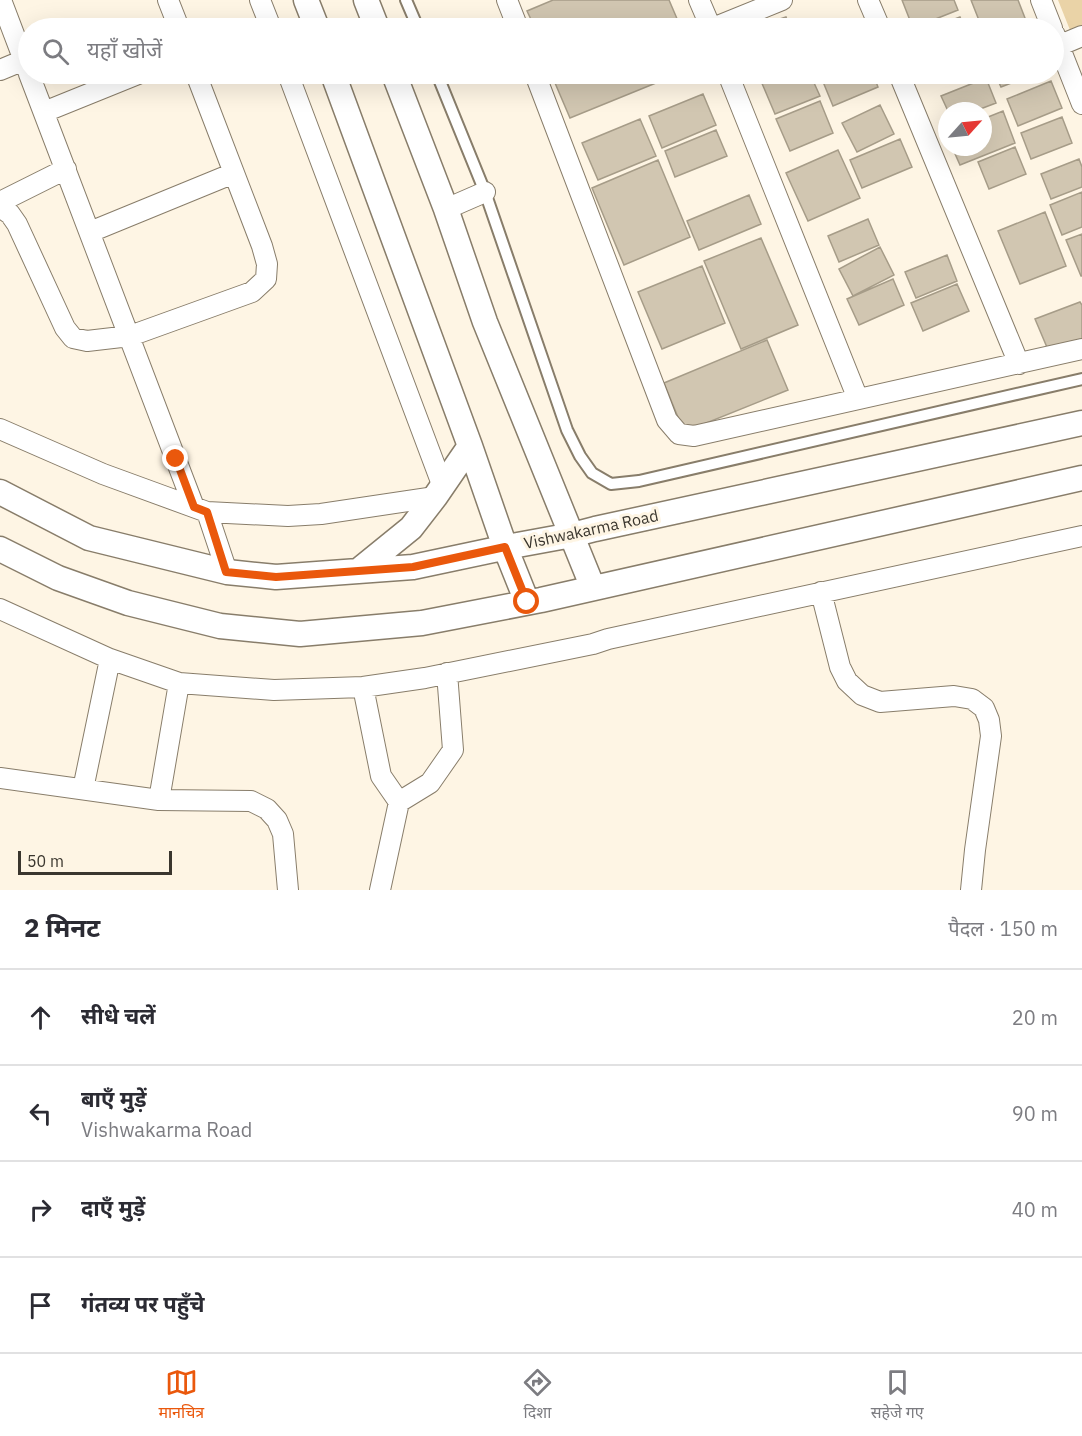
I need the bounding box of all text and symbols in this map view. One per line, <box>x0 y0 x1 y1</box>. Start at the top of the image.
search box <box>18 18 1064 84</box>
icon: search <box>39 35 72 68</box>
text: यहाँ खोजें <box>87 35 162 64</box>
north arrow <box>938 102 992 156</box>
route end <box>162 445 188 471</box>
street label: Vishwakarma Road <box>522 505 660 553</box>
route start <box>513 588 539 614</box>
scale bar <box>18 848 172 876</box>
text: 50 m <box>27 851 64 871</box>
text: 2 मिनट <box>24 910 100 944</box>
text: पैदल · 150 m <box>948 915 1058 942</box>
icon: ahead <box>24 1001 57 1034</box>
text: सीधे चलें <box>81 1001 156 1030</box>
text: 20 m <box>1012 1004 1058 1031</box>
text: बाएँ मुड़ें <box>81 1084 147 1113</box>
icon: left <box>24 1097 57 1130</box>
text: 90 m <box>1012 1100 1058 1127</box>
text: Vishwakarma Road <box>81 1116 252 1143</box>
icon: right <box>24 1193 57 1226</box>
text: दाएँ मुड़ें <box>81 1193 145 1222</box>
text: 40 m <box>1012 1196 1058 1223</box>
icon: arrive <box>24 1289 57 1322</box>
text: गंतव्य पर पहुँचे <box>81 1289 205 1318</box>
tab: मानचित्र <box>158 1366 204 1425</box>
tab: दिशा <box>521 1366 554 1425</box>
tab: सहेजे गए <box>871 1366 924 1425</box>

